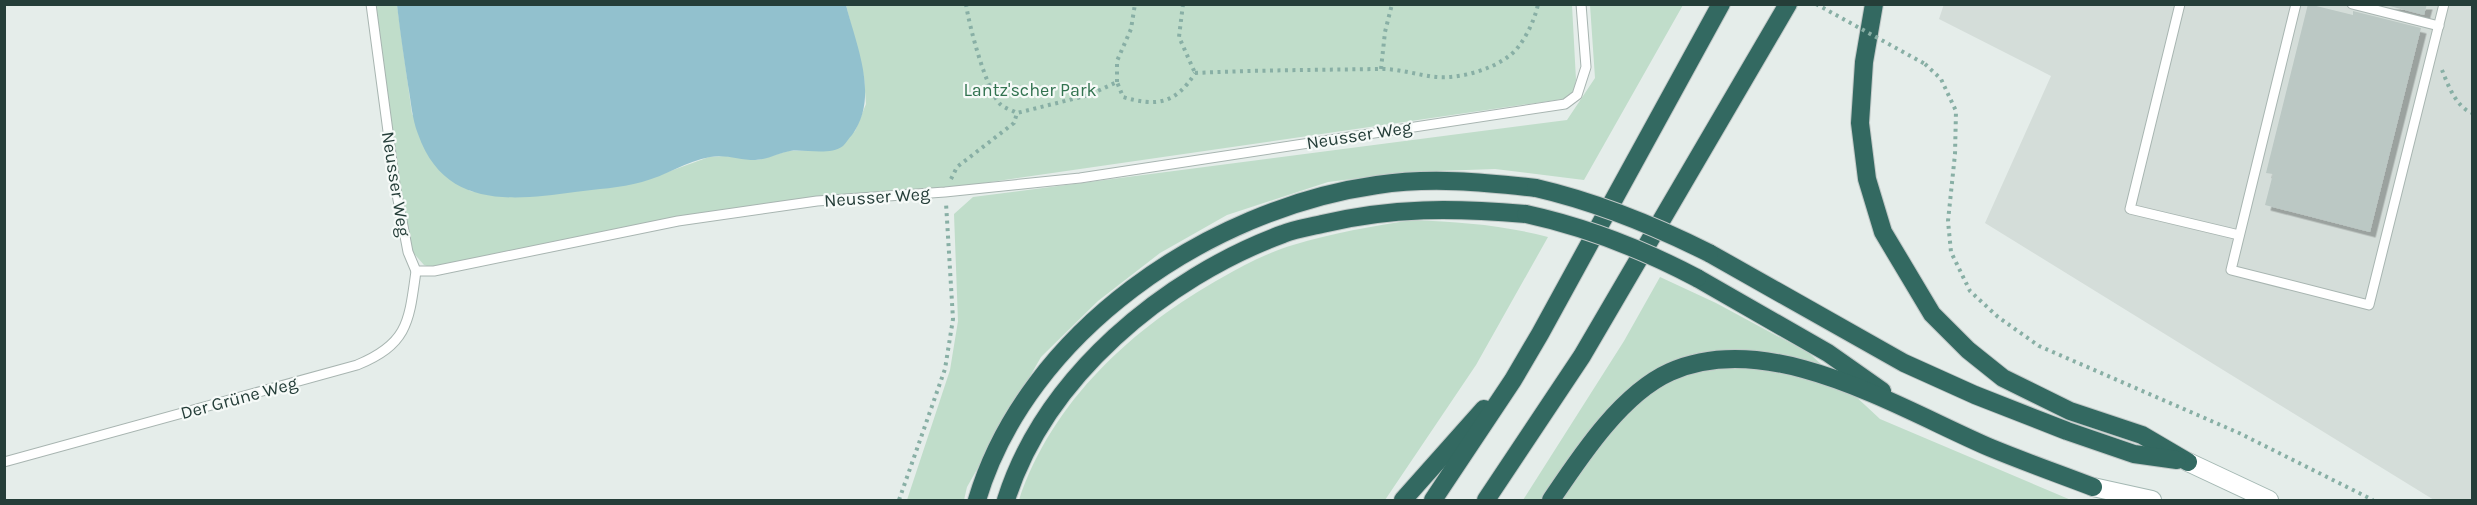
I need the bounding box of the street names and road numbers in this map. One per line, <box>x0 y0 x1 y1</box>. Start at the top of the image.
street label: Neusser Weg <box>1305 116 1413 154</box>
street label: Neusser Weg <box>377 130 415 238</box>
street label: Neusser Weg <box>823 182 931 212</box>
street label: Der Grüne Weg <box>178 372 300 424</box>

